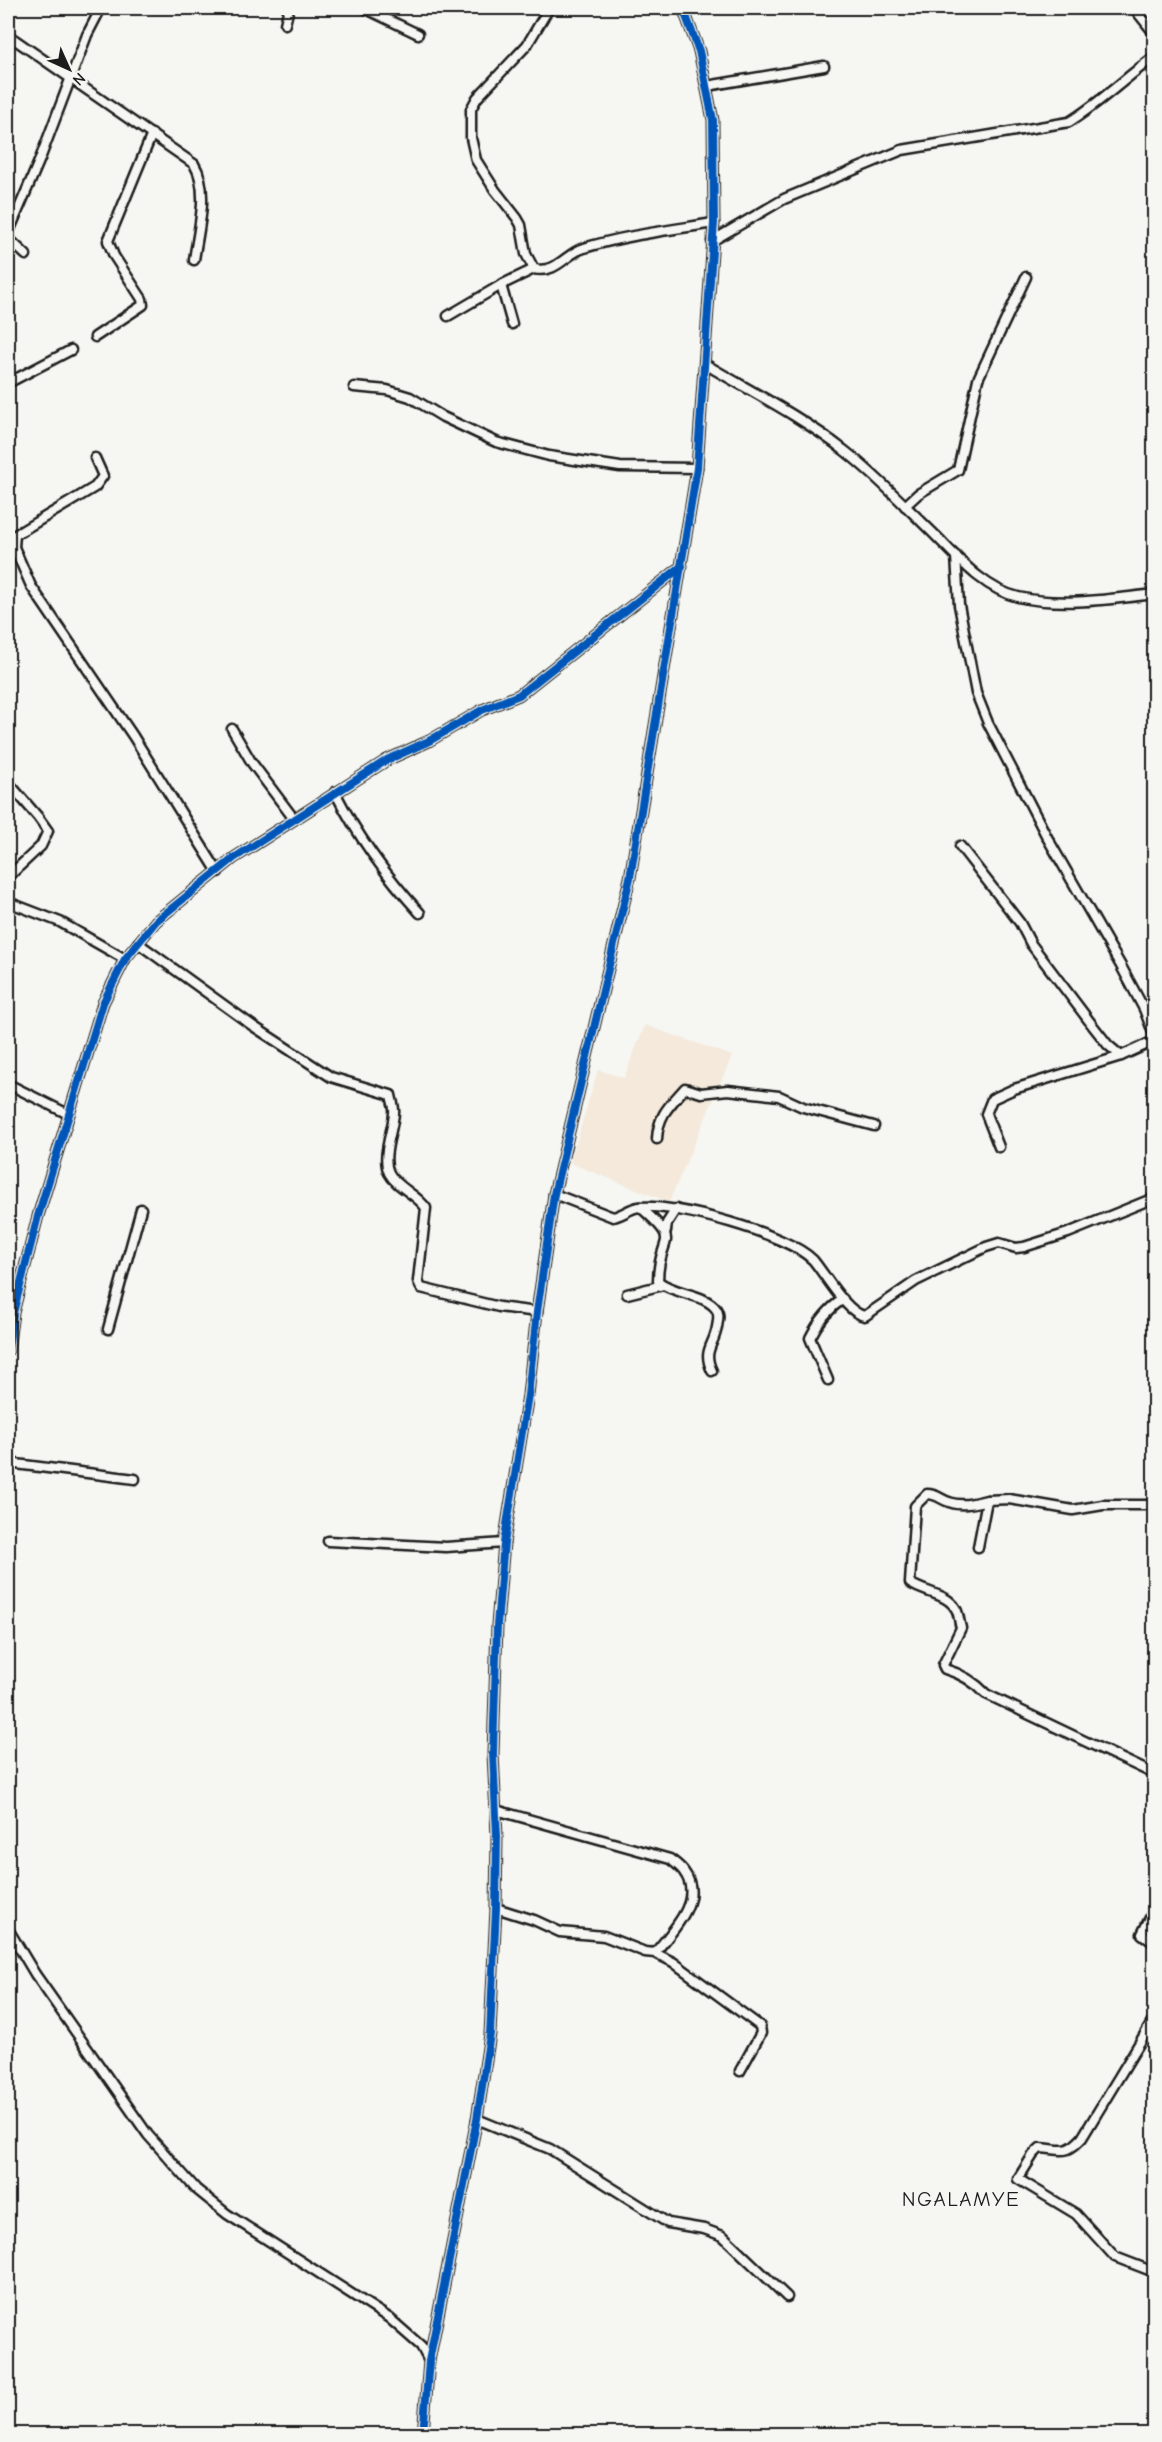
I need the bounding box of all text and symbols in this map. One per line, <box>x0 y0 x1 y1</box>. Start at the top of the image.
north arrow <box>39 39 99 99</box>
text: N <box>69 69 89 89</box>
district label: NGALAMYE <box>902 2187 1020 2211</box>

